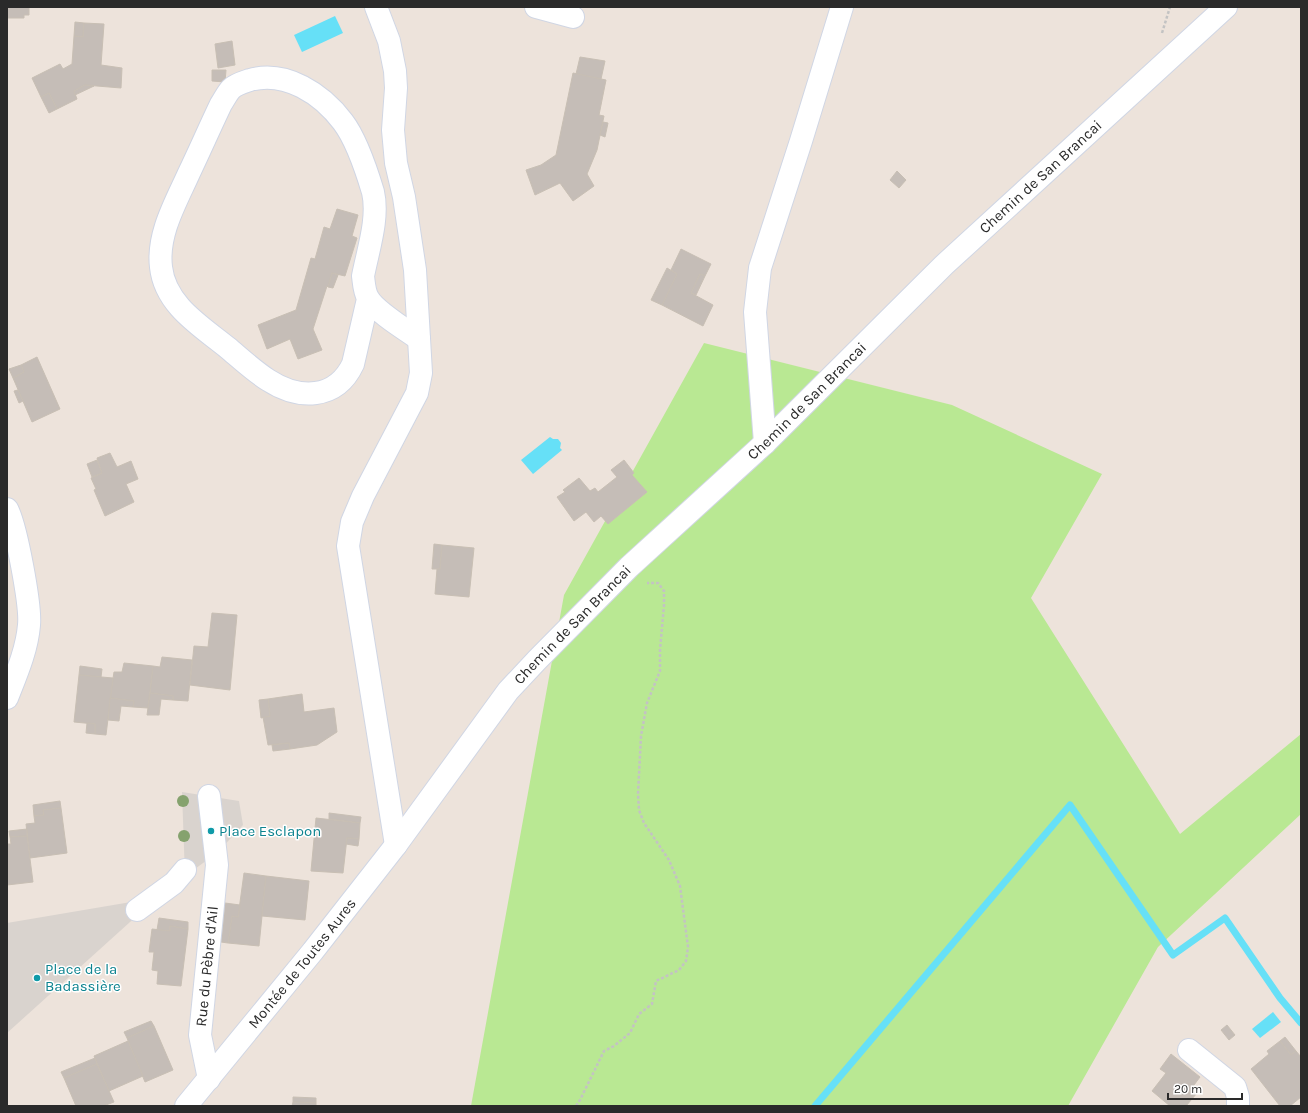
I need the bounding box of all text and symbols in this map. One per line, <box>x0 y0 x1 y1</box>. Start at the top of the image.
street label: Chemin de San Brancai <box>975 116 1106 237</box>
street label: Chemin de San Brancai <box>744 338 870 464</box>
street label: Chemin de San Brancai <box>510 561 635 688</box>
place label: Place Esclapon <box>219 822 321 840</box>
marker: Place Esclapon <box>206 826 216 836</box>
street label: Montée de Toutes Aures <box>244 895 360 1032</box>
street label: Rue du Pèbre d'Ail <box>192 905 222 1027</box>
place label: Place de la Badassière <box>45 960 121 995</box>
marker: Place de la Badassière <box>32 973 42 983</box>
scale bar <box>1168 1075 1242 1101</box>
text: 20 m <box>1174 1082 1202 1096</box>

